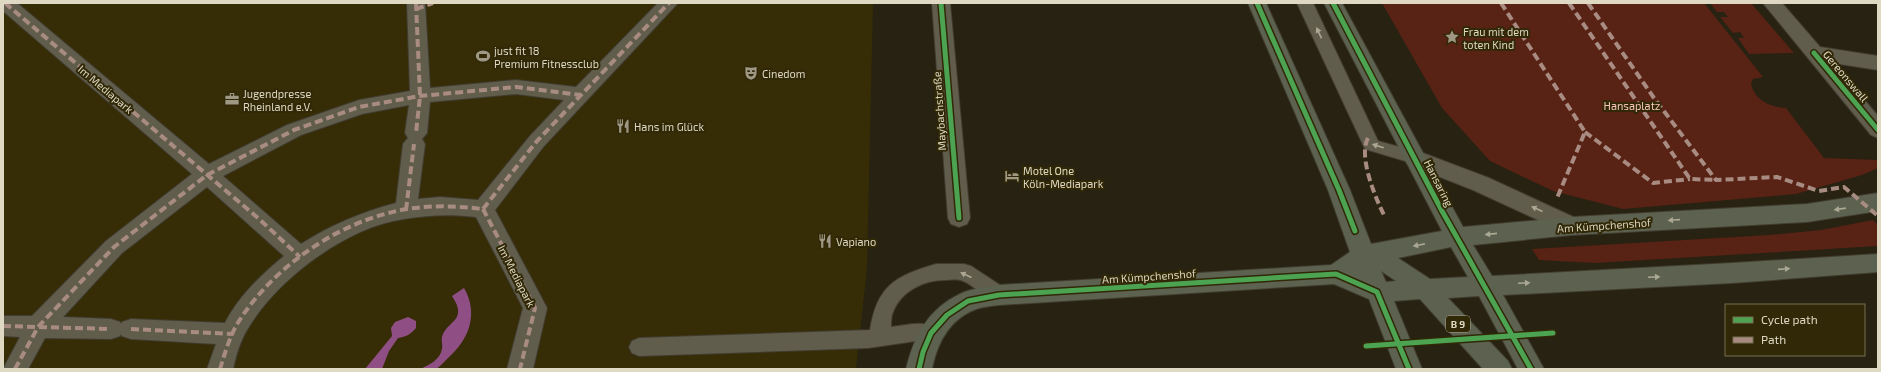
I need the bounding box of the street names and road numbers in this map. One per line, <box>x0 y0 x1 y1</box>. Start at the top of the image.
street label: Gereonswall <box>1821 48 1872 105</box>
street label: Im Mediapark <box>76 62 137 116</box>
street label: Maybachstraße <box>930 71 948 151</box>
street label: Hansaring <box>1422 157 1456 209</box>
street label: Am Kümpchenshof <box>1557 215 1652 235</box>
street label: Im Mediapark <box>496 243 538 310</box>
street label: Am Kümpchenshof <box>1102 266 1197 286</box>
road number: B 9 <box>1446 316 1470 332</box>

